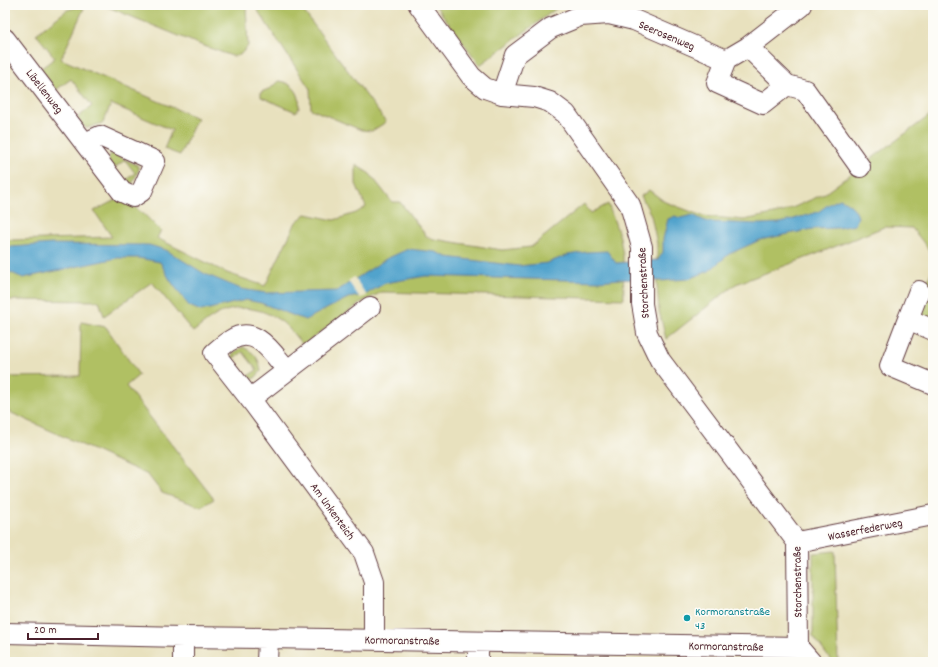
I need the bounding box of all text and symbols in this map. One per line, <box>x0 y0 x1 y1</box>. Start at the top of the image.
street label: Seerosenweg <box>636 17 697 56</box>
street label: Libellenweg <box>21 66 67 118</box>
street label: Storchenstraße <box>634 247 655 319</box>
street label: Am Unkenteich <box>305 480 358 544</box>
street label: Wasserfederweg <box>827 515 904 546</box>
street label: Storchenstraße <box>789 546 808 618</box>
place label: Kormoranstraße 43 <box>695 604 770 635</box>
marker: Kormoranstraße 43 <box>682 613 692 623</box>
scale bar <box>28 615 98 641</box>
text: 20 m <box>34 622 57 639</box>
street label: Kormoranstraße <box>364 632 440 651</box>
street label: Kormoranstraße <box>688 638 764 657</box>

